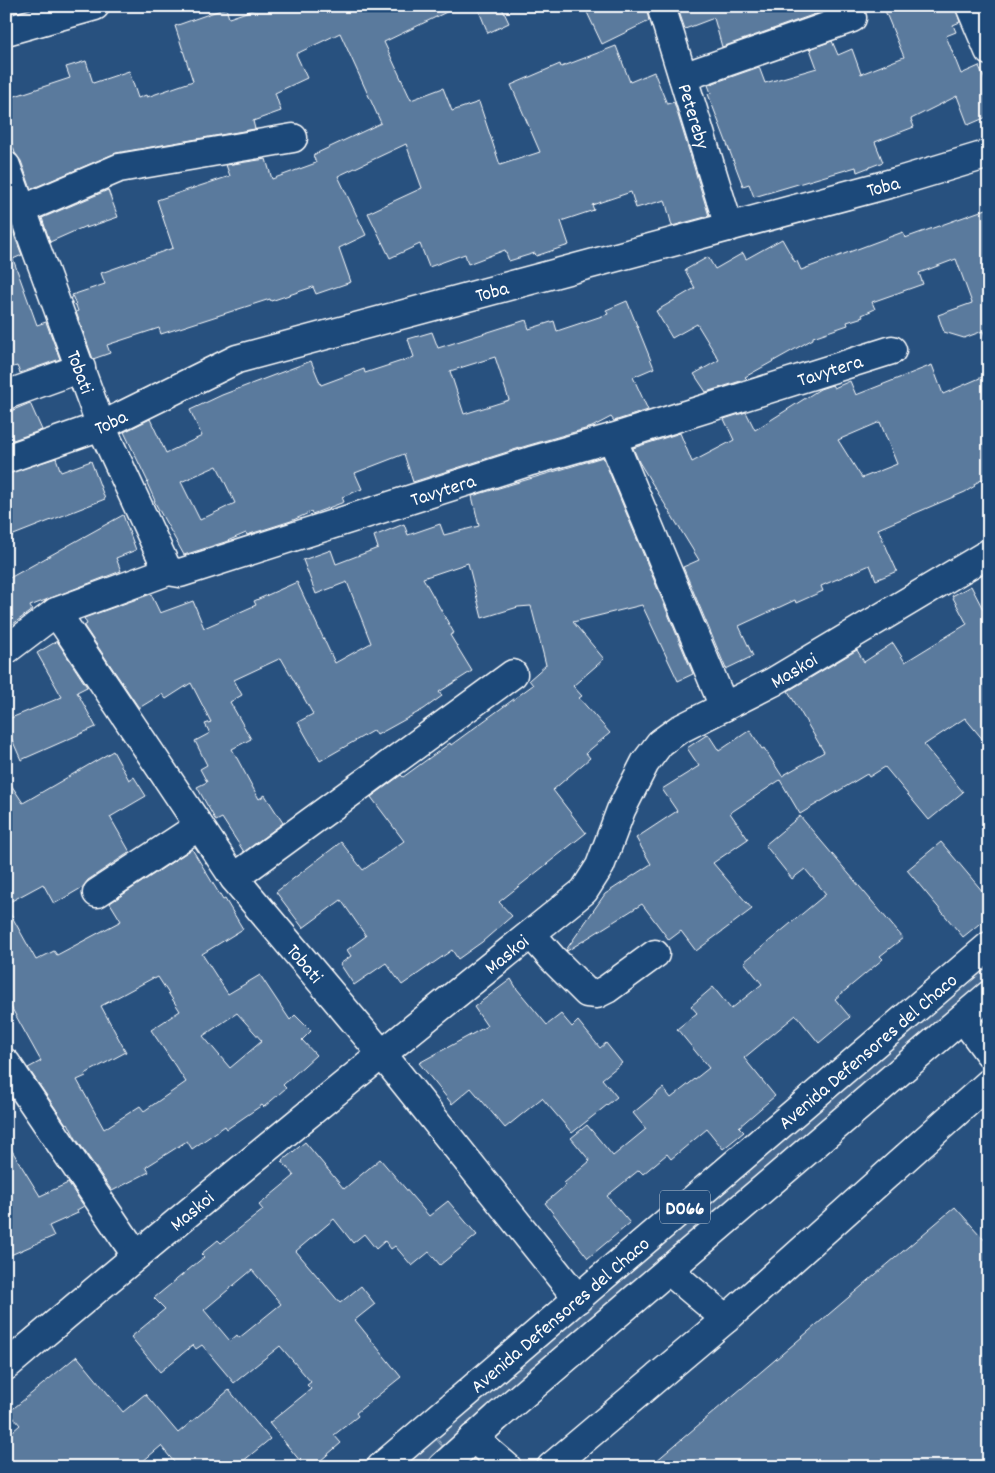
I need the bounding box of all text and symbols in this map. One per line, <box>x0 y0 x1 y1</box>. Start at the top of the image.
street label: Petereby <box>669 81 715 154</box>
street label: Toba <box>864 170 904 206</box>
street label: Toba <box>473 275 513 311</box>
street label: Tobati <box>58 347 99 399</box>
street label: Tavytera <box>794 349 867 396</box>
street label: Toba <box>92 404 133 444</box>
street label: Tavytera <box>408 468 480 516</box>
street label: Maskoi <box>766 647 824 697</box>
street label: Maskoi <box>480 929 537 983</box>
street label: Tobati <box>278 939 328 991</box>
street label: Avenida Defensores del Chaco <box>773 968 965 1138</box>
street label: Maskoi <box>165 1186 222 1240</box>
road number: D066 <box>660 1190 710 1224</box>
street label: Avenida Defensores del Chaco <box>466 1231 657 1401</box>

